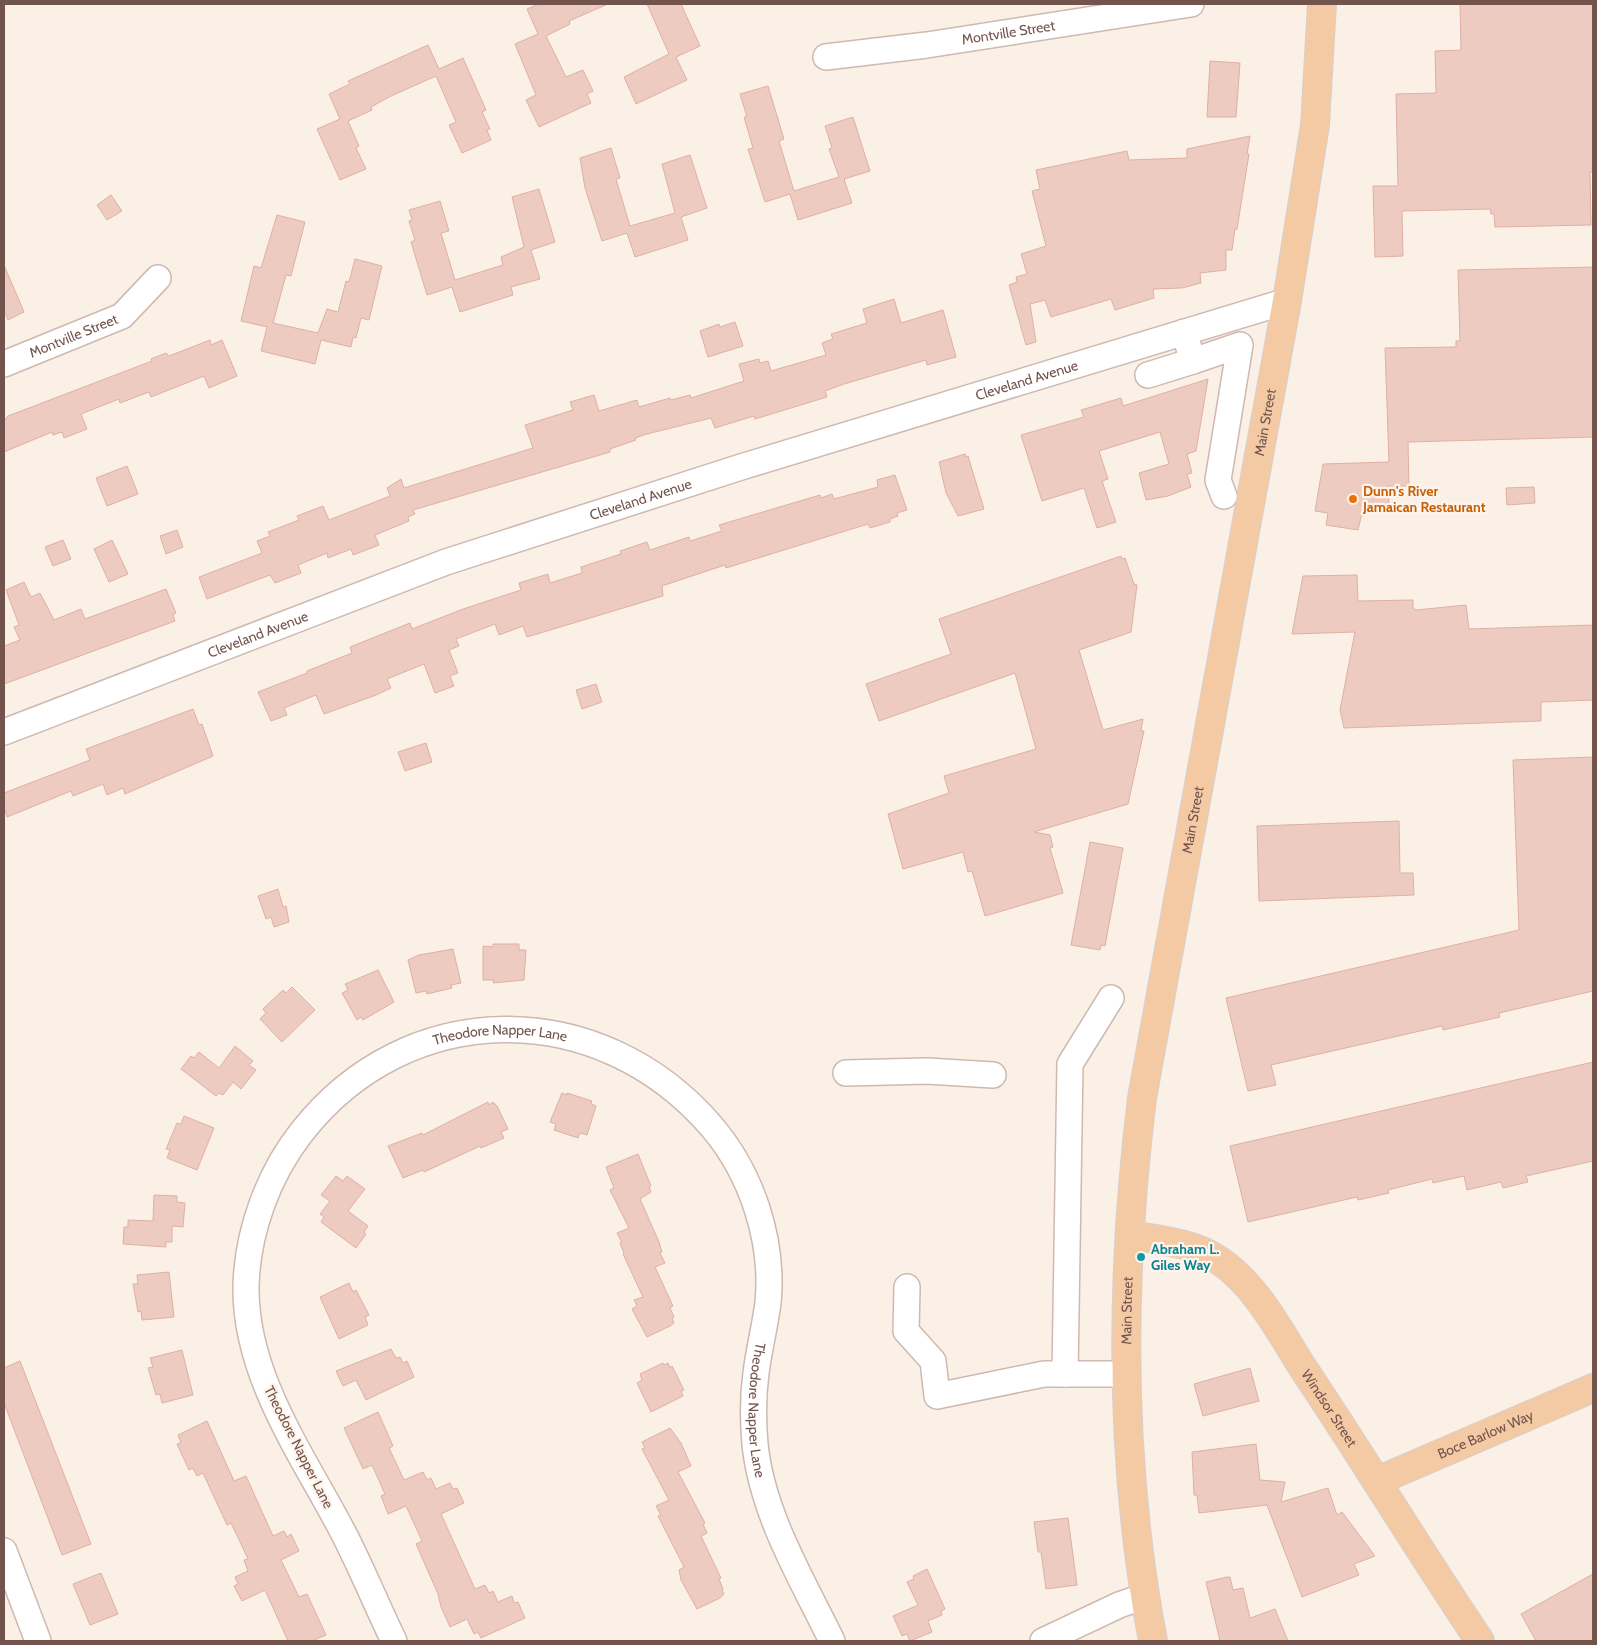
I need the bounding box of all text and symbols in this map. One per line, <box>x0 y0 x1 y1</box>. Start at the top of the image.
street label: Montville Street <box>960 16 1056 48</box>
street label: Montville Street <box>27 310 121 362</box>
street label: Cleveland Avenue <box>973 356 1080 404</box>
street label: Main Street <box>1250 387 1280 457</box>
street label: Cleveland Avenue <box>587 474 694 524</box>
place label: Dunn's River Jamaican Restaurant <box>1362 482 1486 516</box>
marker: Dunn's River Jamaican Restaurant <box>1347 493 1359 505</box>
street label: Cleveland Avenue <box>205 607 311 662</box>
street label: Main Street <box>1178 784 1208 855</box>
street label: Theodore Napper Lane <box>431 1020 569 1049</box>
place label: Abraham L. Giles Way <box>1151 1240 1219 1274</box>
marker: Abraham L. Giles Way <box>1135 1251 1147 1263</box>
street label: Main Street <box>1117 1276 1137 1345</box>
street label: Theodore Napper Lane <box>745 1341 770 1479</box>
street label: Windsor Street <box>1298 1366 1361 1451</box>
street label: Theodore Napper Lane <box>260 1383 338 1511</box>
street label: Boce Barlow Way <box>1435 1406 1536 1463</box>

